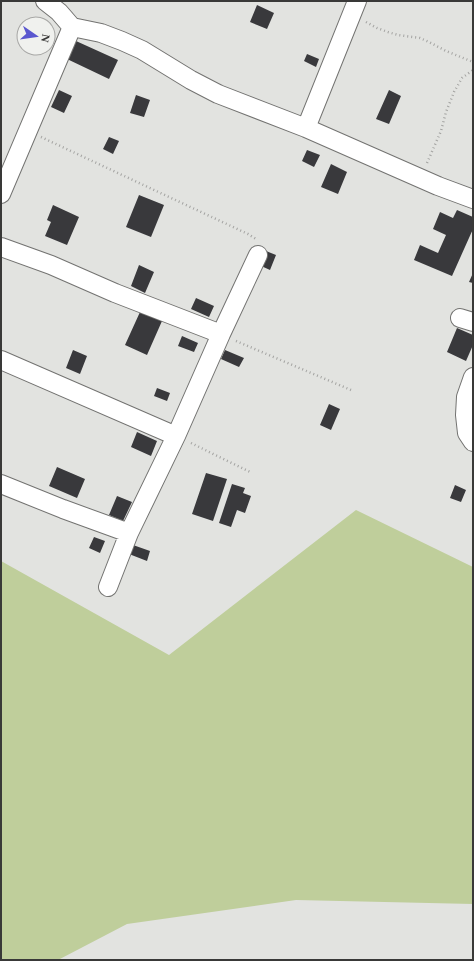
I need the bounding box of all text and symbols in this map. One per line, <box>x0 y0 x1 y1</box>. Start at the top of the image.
north arrow <box>16 16 56 56</box>
text: N <box>39 33 52 44</box>

